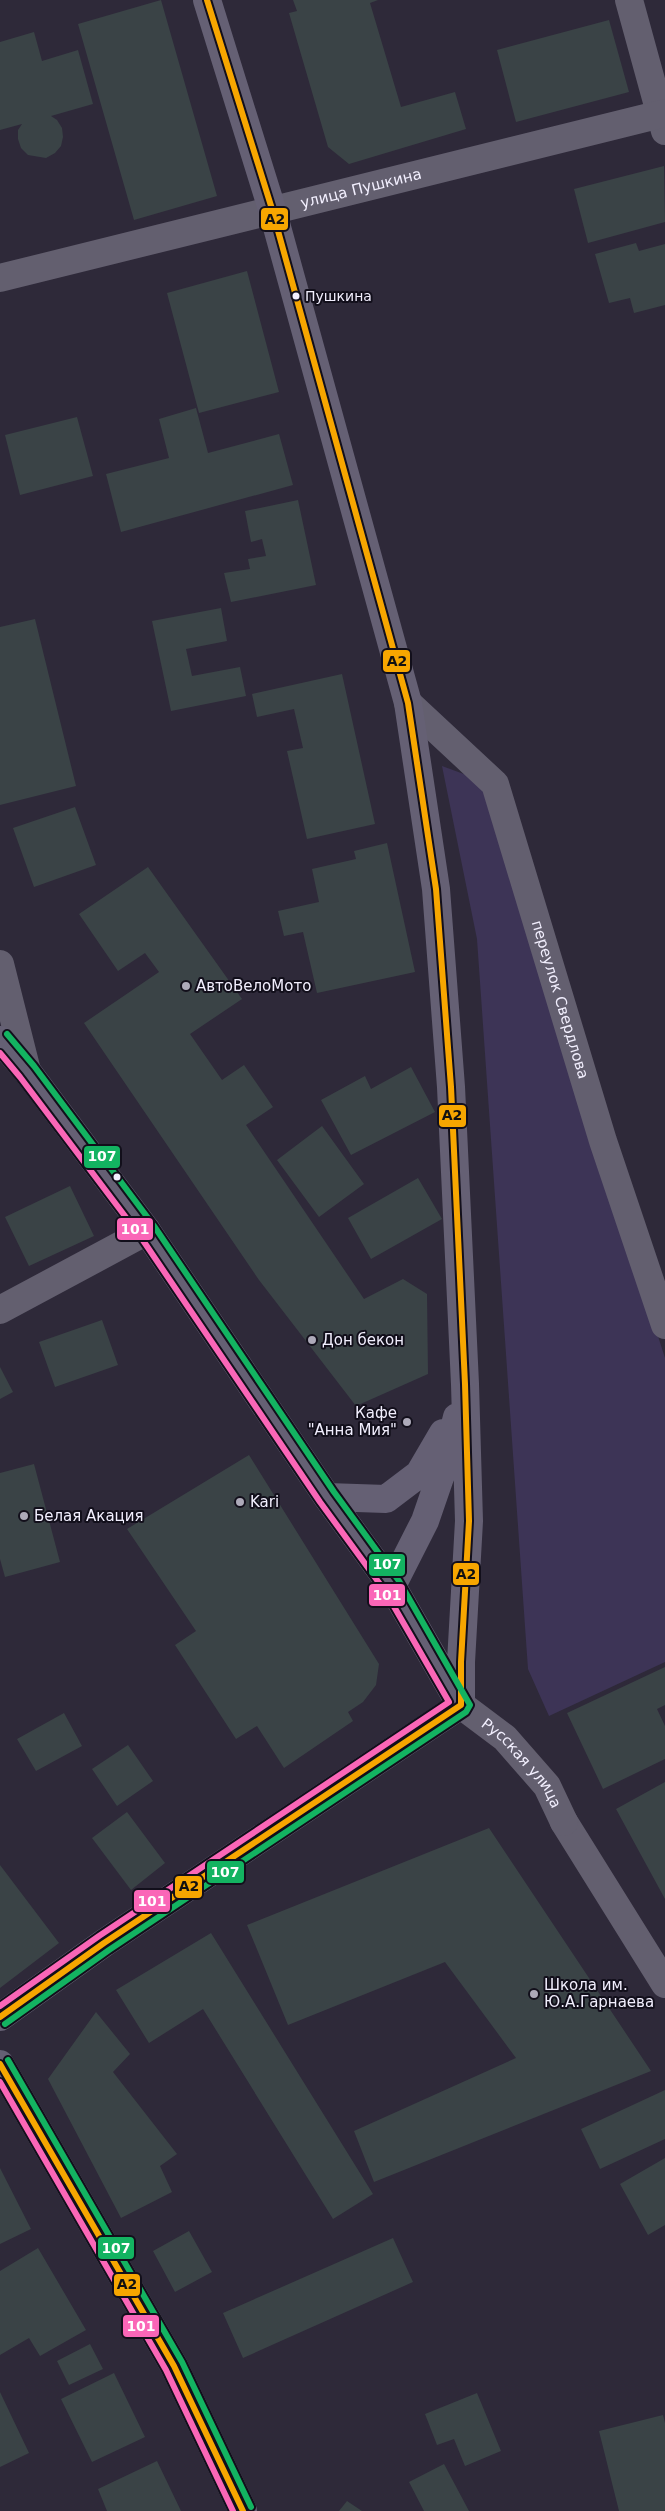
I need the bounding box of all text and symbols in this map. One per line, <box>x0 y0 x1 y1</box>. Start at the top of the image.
street label: улица Пушкина <box>299 165 423 212</box>
line badge: A2 <box>260 207 289 231</box>
text: A2 <box>265 211 285 227</box>
place label: Пушкина <box>305 288 372 304</box>
marker: Пушкина <box>291 291 301 301</box>
line badge: A2 <box>382 649 411 673</box>
text: A2 <box>387 653 407 669</box>
street label: переулок Свердлова <box>528 918 593 1081</box>
place label: АвтоВелоМото <box>196 977 311 995</box>
marker: АвтоВелоМото <box>180 980 192 992</box>
line badge: A2 <box>438 1104 467 1128</box>
text: A2 <box>442 1107 462 1123</box>
line badge: 107 <box>83 1145 121 1169</box>
text: 107 <box>87 1148 117 1164</box>
unlabelled marker <box>112 1172 122 1182</box>
line badge: 101 <box>116 1217 154 1241</box>
text: 101 <box>120 1221 150 1237</box>
place label: Дон бекон <box>322 1331 404 1349</box>
marker: Дон бекон <box>306 1334 318 1346</box>
place label: Кафе "Анна Мия" <box>308 1404 397 1439</box>
marker: Кафе "Анна Мия" <box>401 1416 413 1428</box>
place label: Kari <box>250 1493 279 1511</box>
marker: Kari <box>234 1496 246 1508</box>
place label: Белая Акация <box>34 1507 144 1525</box>
marker: Белая Акация <box>18 1510 30 1522</box>
line badge: 107 <box>368 1553 406 1577</box>
text: 107 <box>372 1556 402 1572</box>
line badge: A2 <box>452 1562 480 1586</box>
text: A2 <box>456 1566 476 1582</box>
line badge: 101 <box>368 1583 406 1607</box>
text: 101 <box>372 1587 402 1603</box>
street label: Русская улица <box>478 1715 565 1811</box>
line badge: 107 <box>206 1860 245 1884</box>
text: 107 <box>210 1864 240 1880</box>
line badge: A2 <box>174 1875 203 1899</box>
text: A2 <box>179 1878 199 1894</box>
line badge: 101 <box>133 1889 171 1913</box>
text: 101 <box>137 1893 167 1909</box>
place label: Школа им. Ю.А.Гарнаева <box>544 1976 654 2011</box>
marker: Школа им. Ю.А.Гарнаева <box>528 1988 540 2000</box>
line badge: 107 <box>97 2236 135 2260</box>
text: 107 <box>101 2240 131 2256</box>
line badge: A2 <box>113 2273 141 2297</box>
text: A2 <box>117 2276 137 2292</box>
line badge: 101 <box>122 2314 160 2338</box>
text: 101 <box>126 2318 156 2334</box>

